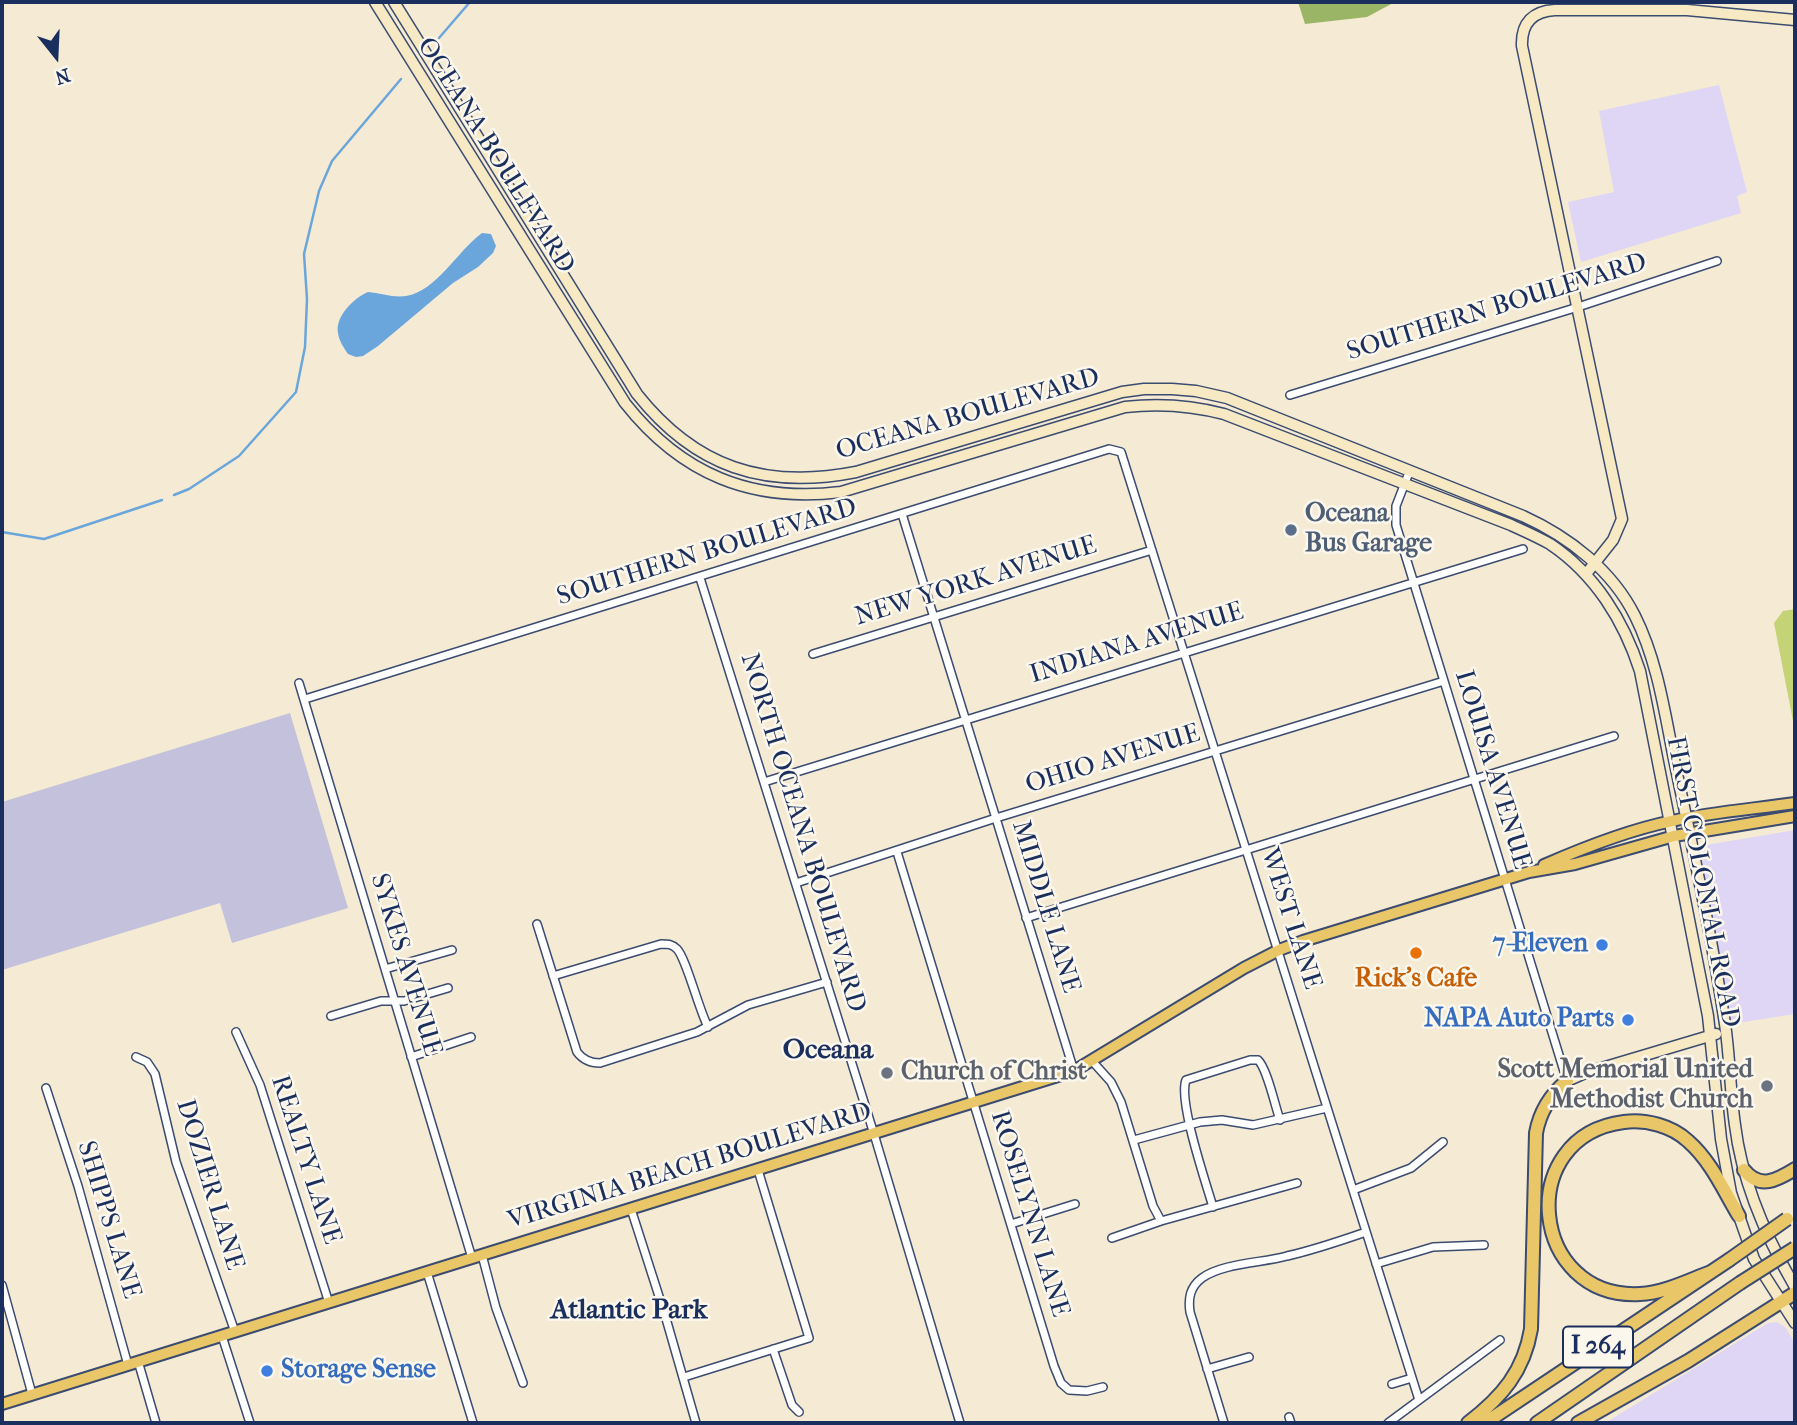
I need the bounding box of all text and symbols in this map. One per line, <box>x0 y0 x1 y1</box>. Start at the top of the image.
north arrow <box>21 21 91 91</box>
street label: OCEANA BOULEVARD <box>410 32 580 280</box>
text: N <box>52 63 73 89</box>
street label: SOUTHERN BOULEVARD <box>1343 248 1651 368</box>
street label: OCEANA BOULEVARD <box>833 362 1103 468</box>
street label: SOUTHERN BOULEVARD <box>553 493 861 613</box>
place label: Oceana Bus Garage <box>1305 499 1432 560</box>
marker: Oceana Bus Garage <box>1283 522 1299 538</box>
street label: NEW YORK AVENUE <box>851 530 1101 634</box>
street label: INDIANA AVENUE <box>1026 597 1248 691</box>
street label: NORTH OCEANA BOULEVARD <box>732 650 872 1016</box>
street label: LOUISA AVENUE <box>1447 667 1537 873</box>
street label: OHIO AVENUE <box>1022 719 1204 801</box>
street label: FIRST COLONIAL ROAD <box>1658 734 1746 1030</box>
street label: MIDDLE LANE <box>1004 817 1086 997</box>
street label: WEST LANE <box>1253 845 1327 993</box>
street label: SYKES AVENUE <box>362 870 448 1060</box>
place label: 7-Eleven <box>1493 929 1588 961</box>
marker: 7-Eleven <box>1594 937 1610 953</box>
marker: Rick's Cafe <box>1408 945 1424 961</box>
place label: Rick's Cafe <box>1355 964 1477 996</box>
place label: NAPA Auto Parts <box>1424 1004 1614 1036</box>
marker: NAPA Auto Parts <box>1620 1012 1636 1028</box>
district label: Oceana <box>783 1034 873 1068</box>
place label: Scott Memorial United Methodist Church <box>1497 1055 1753 1116</box>
place label: Church of Christ <box>901 1057 1087 1089</box>
marker: Church of Christ <box>879 1065 895 1081</box>
street label: REALTY LANE <box>263 1072 347 1248</box>
marker: Scott Memorial United Methodist Church <box>1759 1078 1775 1094</box>
street label: DOZIER LANE <box>168 1096 250 1274</box>
street label: VIRGINIA BEACH BOULEVARD <box>504 1097 876 1237</box>
street label: ROSELYNN LANE <box>983 1107 1075 1321</box>
street label: SHIPPS LANE <box>69 1137 147 1303</box>
district label: Atlantic Park <box>551 1294 707 1328</box>
road number: I 264 <box>1563 1326 1633 1367</box>
place label: Storage Sense <box>281 1355 436 1387</box>
marker: Storage Sense <box>259 1363 275 1379</box>

